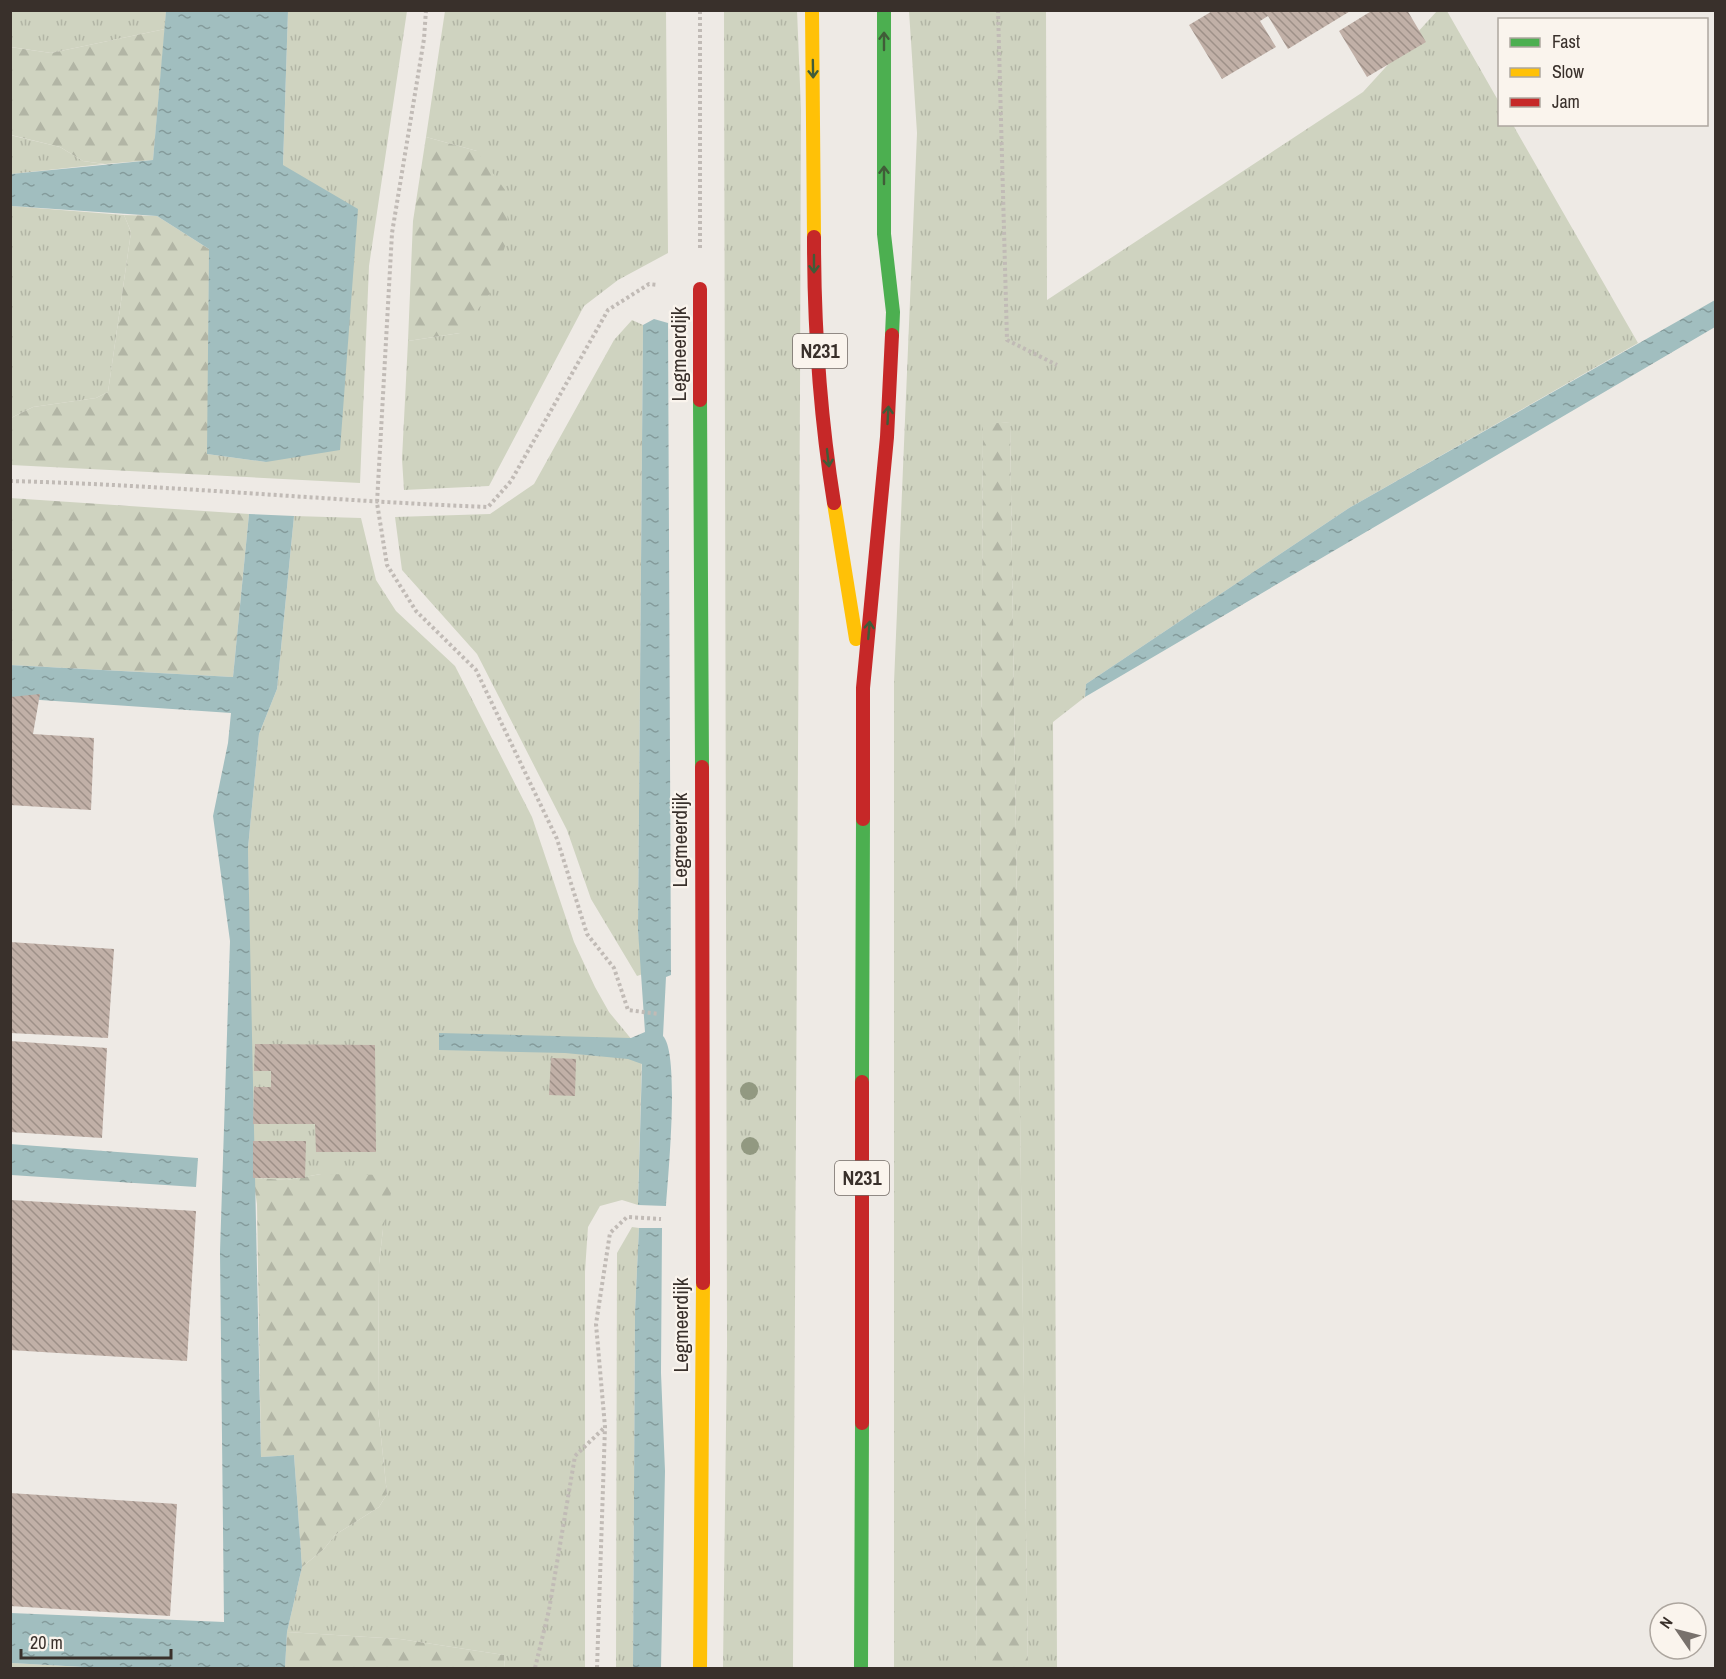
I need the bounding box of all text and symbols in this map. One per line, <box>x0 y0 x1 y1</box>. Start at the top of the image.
legend <box>1498 18 1708 126</box>
text: Fast <box>1552 29 1580 54</box>
one-way arrow <box>878 32 890 52</box>
one-way arrow <box>807 58 819 78</box>
text: Slow <box>1552 59 1584 84</box>
text: Jam <box>1552 89 1580 114</box>
one-way arrow <box>878 166 890 186</box>
one-way arrow <box>808 253 820 273</box>
street label: Legmeerdijk <box>664 306 693 401</box>
road number: N231 <box>793 334 847 368</box>
one-way arrow <box>883 405 894 425</box>
one-way arrow <box>823 448 834 468</box>
one-way arrow <box>864 621 875 641</box>
street label: Legmeerdijk <box>665 792 694 887</box>
road number: N231 <box>835 1161 889 1195</box>
street label: Legmeerdijk <box>666 1277 695 1372</box>
north arrow <box>1648 1601 1708 1661</box>
text: N <box>1654 1612 1677 1633</box>
scale bar <box>21 1622 171 1660</box>
text: 20 m <box>30 1630 63 1655</box>

